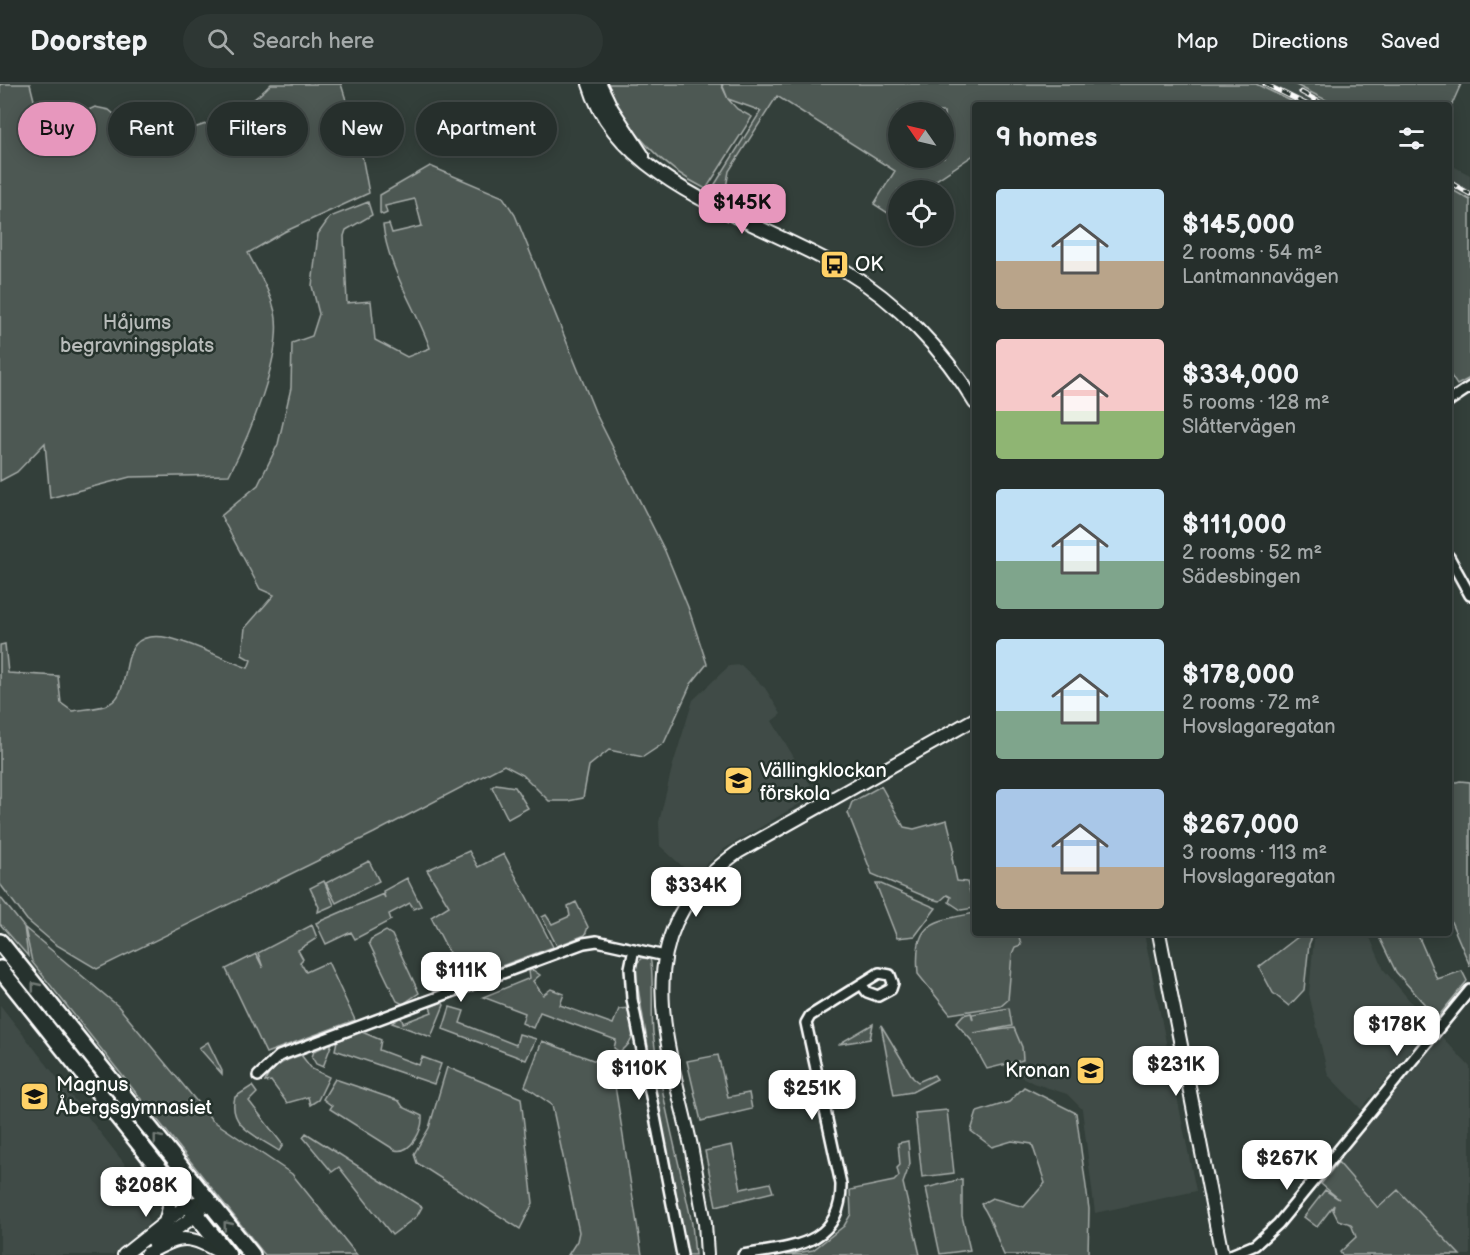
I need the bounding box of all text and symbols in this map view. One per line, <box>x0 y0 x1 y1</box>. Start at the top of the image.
search box <box>183 14 603 68</box>
text: Doorstep <box>30 25 147 58</box>
icon: search <box>204 25 237 58</box>
text: Search here <box>252 28 374 55</box>
text: Map <box>1176 29 1219 54</box>
text: Directions <box>1252 29 1348 54</box>
text: Saved <box>1381 29 1440 54</box>
chip: Buy <box>18 102 96 156</box>
chip: Rent <box>108 102 195 156</box>
chip: Filters <box>207 102 308 156</box>
chip: New <box>320 102 404 156</box>
chip: Apartment <box>416 102 557 156</box>
north arrow <box>888 102 954 168</box>
map controls <box>888 102 954 246</box>
icon: filters <box>1395 122 1428 155</box>
text: 9 homes <box>996 123 1097 154</box>
button: locate <box>888 180 954 246</box>
pin: $145K <box>700 184 784 235</box>
text: $145K <box>713 191 771 215</box>
text: $145,000 <box>1182 210 1295 241</box>
icon: home <box>1044 213 1116 285</box>
text: 2 rooms · 54 m² <box>1182 241 1322 265</box>
bus stop icon: OK <box>818 248 850 280</box>
place label: OK <box>855 253 883 277</box>
text: Lantmannavägen <box>1182 265 1339 289</box>
park label: Håjums begravningsplats <box>60 311 214 358</box>
text: $334,000 <box>1182 360 1299 391</box>
icon: home <box>1044 363 1116 435</box>
text: 5 rooms · 128 m² <box>1182 391 1330 415</box>
text: Slåttervägen <box>1182 415 1296 439</box>
text: $111,000 <box>1182 510 1286 541</box>
icon: home <box>1044 513 1116 585</box>
text: 2 rooms · 52 m² <box>1182 541 1322 565</box>
text: Sädesbingen <box>1182 565 1301 589</box>
text: $178,000 <box>1182 660 1294 691</box>
icon: home <box>1044 663 1116 735</box>
text: 2 rooms · 72 m² <box>1182 691 1320 715</box>
text: Hovslagaregatan <box>1182 715 1336 739</box>
place label: Vällingklockan förskola <box>760 759 887 806</box>
school or university icon: Vällingklockan förskola <box>723 765 755 797</box>
text: $267,000 <box>1182 810 1299 841</box>
icon: home <box>1044 813 1116 885</box>
text: 3 rooms · 113 m² <box>1182 841 1327 865</box>
text: Hovslagaregatan <box>1182 865 1336 889</box>
pin: $334K <box>654 867 738 918</box>
text: $334K <box>665 874 727 898</box>
pin: $111K <box>419 952 503 1003</box>
text: $111K <box>435 959 487 983</box>
one-way arrow <box>32 981 43 992</box>
pin: $178K <box>1355 1006 1439 1057</box>
text: $178K <box>1368 1013 1426 1037</box>
pin: $231K <box>1134 1046 1218 1097</box>
pin: $110K <box>597 1050 681 1101</box>
text: $231K <box>1147 1053 1205 1077</box>
school or university icon: Kronan <box>1075 1054 1107 1086</box>
text: $110K <box>611 1057 667 1081</box>
place label: Kronan <box>1005 1059 1070 1083</box>
pin: $251K <box>770 1070 854 1121</box>
place label: Magnus Åbergsgymnasiet <box>56 1073 212 1120</box>
text: $251K <box>783 1077 841 1101</box>
school or university icon: Magnus Åbergsgymnasiet <box>19 1080 51 1112</box>
one-way arrow <box>154 1133 165 1144</box>
pin: $267K <box>1245 1140 1329 1191</box>
text: $267K <box>1256 1147 1318 1171</box>
pin: $208K <box>104 1167 188 1218</box>
text: $208K <box>115 1174 177 1198</box>
one-way arrow <box>224 1221 235 1232</box>

